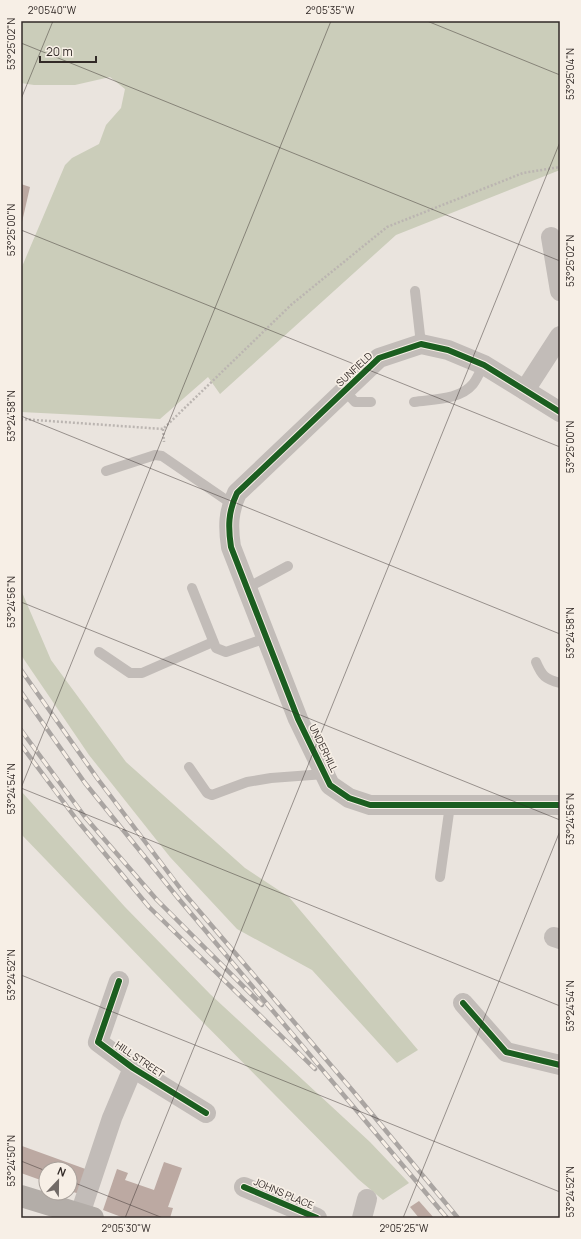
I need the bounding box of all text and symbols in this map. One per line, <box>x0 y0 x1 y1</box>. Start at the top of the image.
text: 2°05'40"W <box>28 3 77 17</box>
text: 2°05'35"W <box>306 3 355 17</box>
text: 53°25'02"N <box>4 18 18 70</box>
scale bar <box>40 38 96 64</box>
text: 20 m <box>46 43 73 60</box>
text: 53°25'04"N <box>563 48 577 100</box>
text: 53°25'00"N <box>4 204 18 256</box>
text: 53°25'02"N <box>563 235 577 287</box>
street label: SUNFIELD <box>333 348 375 389</box>
text: 53°24'58"N <box>4 390 18 442</box>
text: 53°25'00"N <box>563 421 577 473</box>
text: 53°24'56"N <box>4 576 18 628</box>
text: 53°24'58"N <box>563 607 577 659</box>
street label: UNDERHILL <box>306 722 342 774</box>
text: 53°24'54"N <box>4 763 18 815</box>
text: 53°24'56"N <box>563 793 577 845</box>
text: 53°24'52"N <box>4 949 18 1001</box>
text: 53°24'54"N <box>563 980 577 1032</box>
street label: HILL STREET <box>113 1037 167 1081</box>
text: 53°24'50"N <box>4 1135 18 1187</box>
north arrow <box>38 1161 78 1201</box>
text: N <box>55 1163 68 1180</box>
text: 53°24'52"N <box>563 1166 577 1218</box>
street label: JOHNS PLACE <box>252 1174 316 1212</box>
text: 2°05'30"W <box>101 1221 151 1235</box>
text: 2°05'25"W <box>380 1221 429 1235</box>

